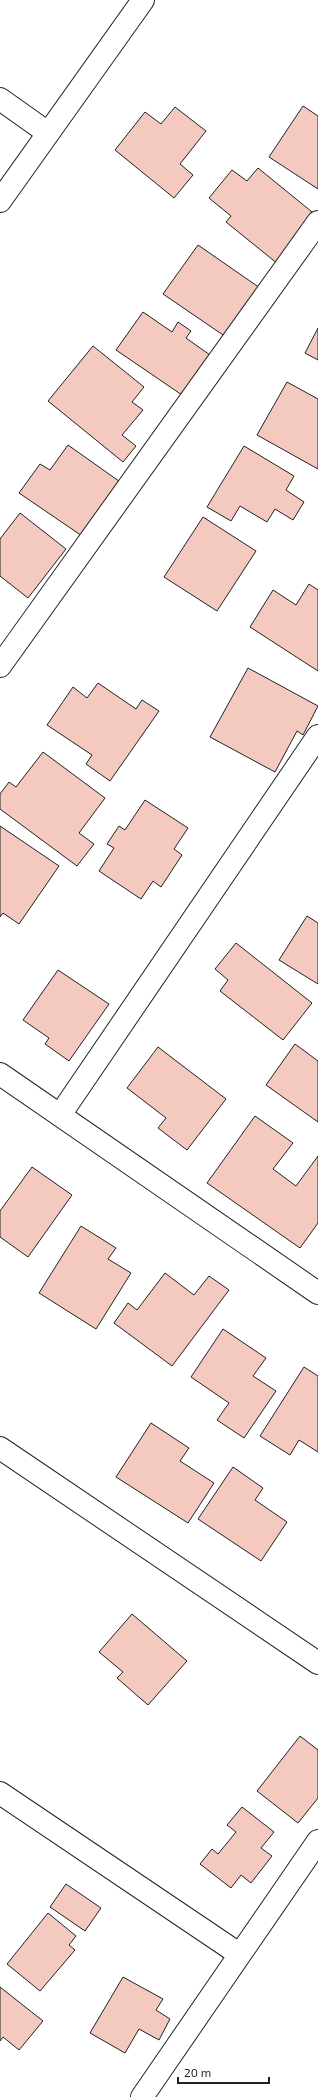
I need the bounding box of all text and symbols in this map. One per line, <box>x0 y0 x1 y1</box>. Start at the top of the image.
scale bar <box>178 2059 269 2085</box>
text: 20 m <box>184 2065 211 2079</box>

